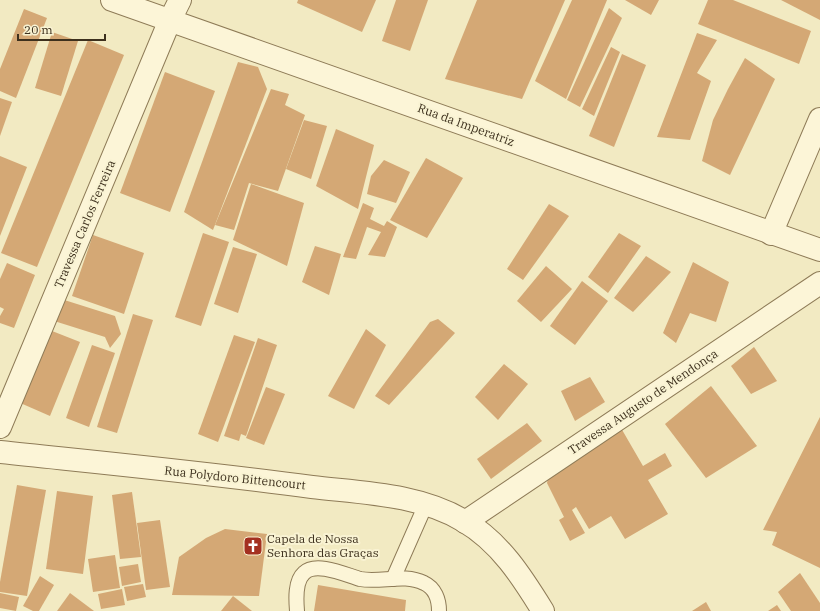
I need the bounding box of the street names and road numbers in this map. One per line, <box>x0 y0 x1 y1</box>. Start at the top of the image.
street label: Rua da Imperatriz <box>416 100 517 149</box>
street label: Travessa Carlos Ferreira <box>51 157 119 290</box>
street label: Travessa Augusto de Mendonça <box>565 345 721 457</box>
street label: Rua Polydoro Bittencourt <box>164 463 306 492</box>

